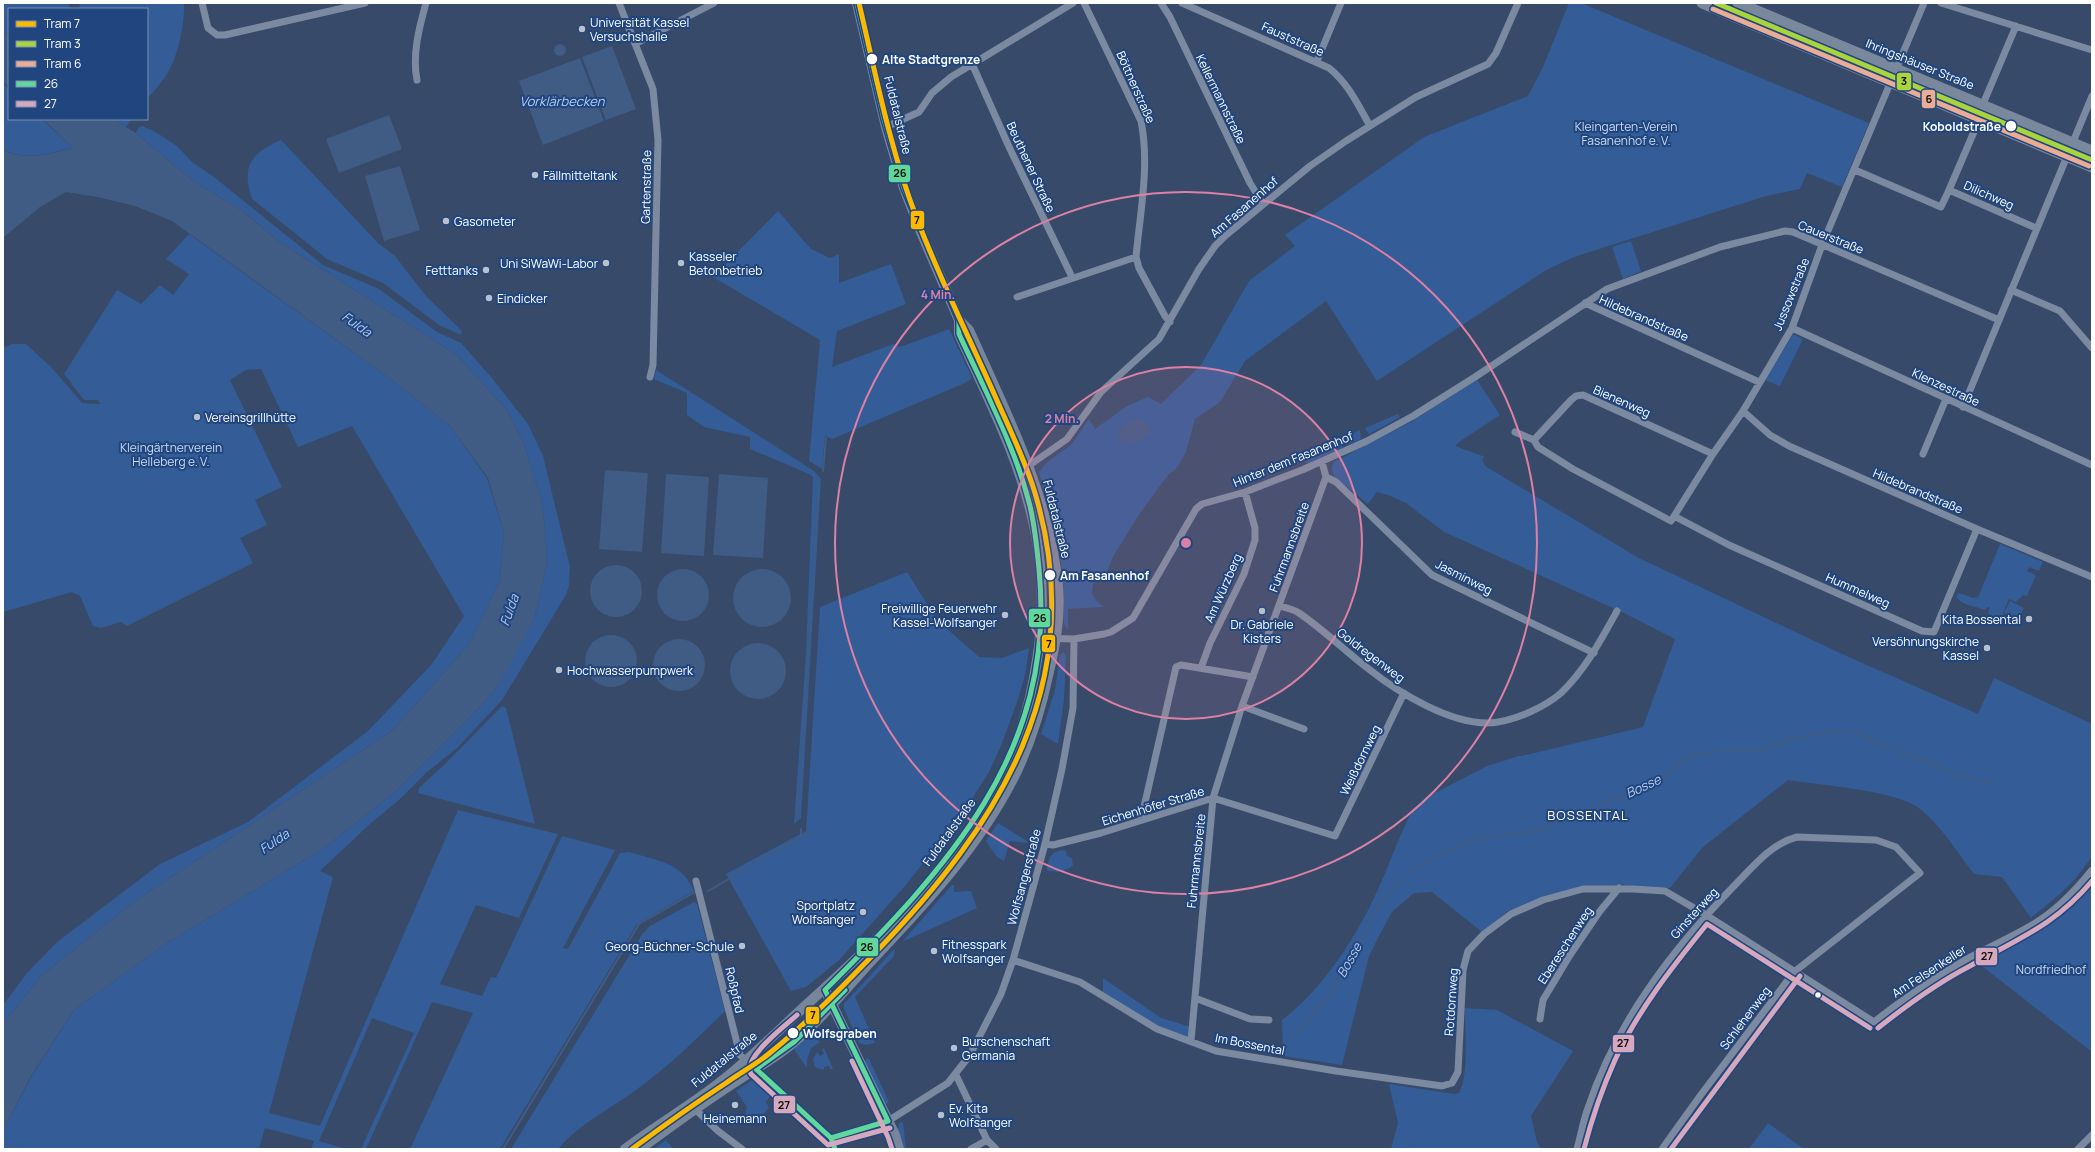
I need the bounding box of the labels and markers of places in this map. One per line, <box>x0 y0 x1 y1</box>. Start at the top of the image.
place label: Universität Kassel Versuchshalle <box>590 14 689 45</box>
marker: Universität Kassel Versuchshalle <box>577 24 587 34</box>
place label: Alte Stadtgrenze <box>882 51 980 68</box>
marker: Alte Stadtgrenze <box>865 52 879 66</box>
place label: Koboldstraße <box>1923 118 2001 135</box>
marker: Koboldstraße <box>2004 119 2018 133</box>
place label: Fällmitteltank <box>543 167 618 184</box>
marker: Fällmitteltank <box>530 170 540 180</box>
place label: Gasometer <box>454 213 516 230</box>
marker: Gasometer <box>441 216 451 226</box>
place label: Kasseler Betonbetrieb <box>689 248 762 279</box>
place label: Uni SiWaWi-Labor <box>500 255 599 272</box>
marker: Uni SiWaWi-Labor <box>601 258 611 268</box>
marker: Kasseler Betonbetrieb <box>676 258 686 268</box>
place label: Fetttanks <box>425 262 478 279</box>
marker: Fetttanks <box>481 265 491 275</box>
place label: Eindicker <box>497 290 548 307</box>
marker: Eindicker <box>484 293 494 303</box>
place label: Vereinsgrillhütte <box>205 409 296 426</box>
marker: Vereinsgrillhütte <box>192 412 202 422</box>
centre of rings <box>1179 536 1193 550</box>
place label: Am Fasanenhof <box>1060 567 1149 584</box>
marker: Am Fasanenhof <box>1043 568 1057 582</box>
place label: Freiwillige Feuerwehr Kassel-Wolfsanger <box>881 600 998 631</box>
marker: Dr. Gabriele Kisters <box>1257 606 1267 616</box>
marker: Freiwillige Feuerwehr Kassel-Wolfsanger <box>1000 610 1010 620</box>
place label: Kita Bossental <box>1942 611 2021 628</box>
marker: Kita Bossental <box>2024 614 2034 624</box>
place label: Dr. Gabriele Kisters <box>1230 616 1294 647</box>
place label: Versöhnungskirche Kassel <box>1872 633 1979 664</box>
marker: Versöhnungskirche Kassel <box>1982 643 1992 653</box>
place label: Hochwasserpumpwerk <box>567 662 694 679</box>
marker: Hochwasserpumpwerk <box>554 665 564 675</box>
place label: Sportplatz Wolfsanger <box>792 897 856 928</box>
marker: Sportplatz Wolfsanger <box>858 907 868 917</box>
place label: Fitnesspark Wolfsanger <box>942 936 1007 967</box>
place label: Georg-Büchner-Schule <box>605 938 734 955</box>
marker: Georg-Büchner-Schule <box>737 941 747 951</box>
marker: Fitnesspark Wolfsanger <box>929 946 939 956</box>
unlabelled marker <box>1813 990 1823 1000</box>
place label: Wolfsgraben <box>803 1025 877 1042</box>
marker: Wolfsgraben <box>786 1026 800 1040</box>
place label: Burschenschaft Germania <box>962 1033 1051 1064</box>
marker: Burschenschaft Germania <box>949 1043 959 1053</box>
marker: Heinemann <box>730 1100 740 1110</box>
place label: Ev. Kita Wolfsanger <box>949 1100 1013 1131</box>
place label: Heinemann <box>703 1110 767 1127</box>
marker: Ev. Kita Wolfsanger <box>936 1110 946 1120</box>

